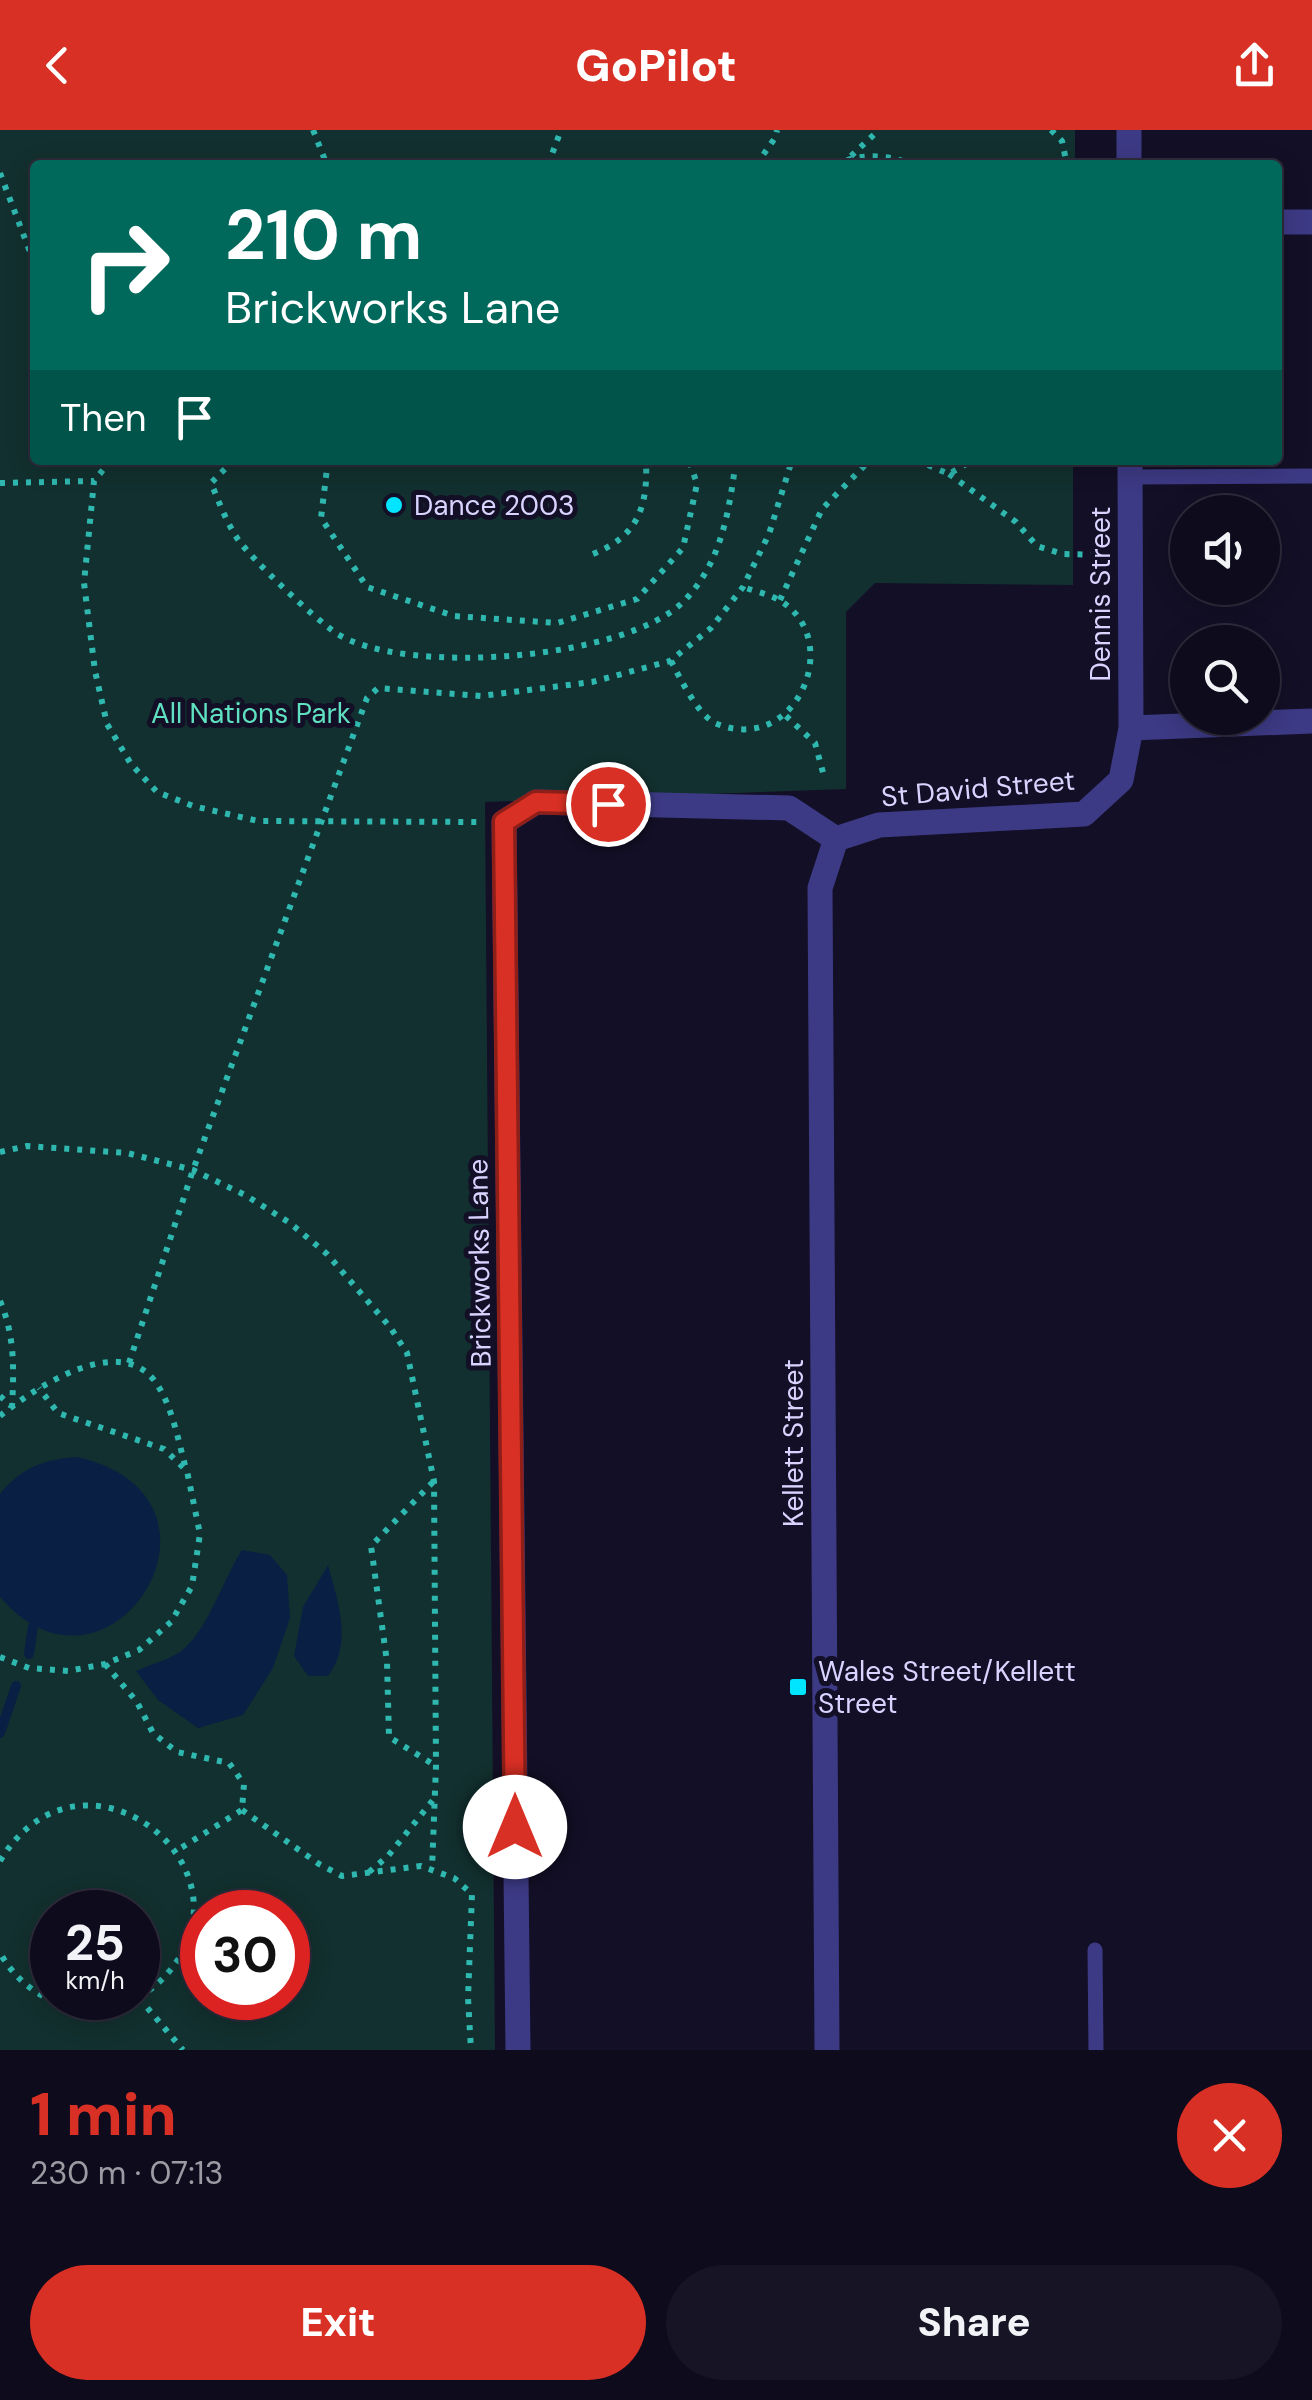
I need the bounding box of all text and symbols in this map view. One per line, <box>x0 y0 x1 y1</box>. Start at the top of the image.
text: GoPilot <box>575 36 737 95</box>
icon: back <box>30 38 85 93</box>
icon: share <box>1227 38 1282 93</box>
text: 210 m <box>225 190 422 281</box>
icon: right <box>60 200 190 330</box>
text: Brickworks Lane <box>225 278 560 337</box>
icon: arrive <box>167 390 222 445</box>
text: Then <box>60 393 147 443</box>
place label: Dance 2003 <box>414 487 575 524</box>
marker: Dance 2003 <box>383 494 405 516</box>
map controls <box>1170 495 1280 735</box>
button: sound <box>1170 495 1280 605</box>
street label: Dennis Street <box>1082 507 1119 681</box>
button: search <box>1170 625 1280 735</box>
park label: All Nations Park <box>151 695 351 732</box>
pin <box>566 762 651 847</box>
street label: St David Street <box>880 762 1077 815</box>
icon: arrive <box>581 777 636 832</box>
street label: Brickworks Lane <box>459 1158 500 1368</box>
street label: Kellett Street <box>775 1359 812 1527</box>
place label: Wales Street/Kellett Street <box>818 1653 1076 1722</box>
marker: Wales Street/Kellett Street <box>787 1676 809 1698</box>
position arrow <box>463 1775 567 1879</box>
speed limit sign: 30 <box>180 1890 310 2020</box>
text: 25 <box>65 1910 125 1976</box>
text: km/h <box>65 1964 125 1997</box>
text: 1 min <box>30 2075 177 2154</box>
button: close <box>1177 2083 1282 2188</box>
text: 230 m · 07:13 <box>30 2152 224 2194</box>
button: Exit <box>30 2265 646 2380</box>
button: Share <box>666 2265 1282 2380</box>

